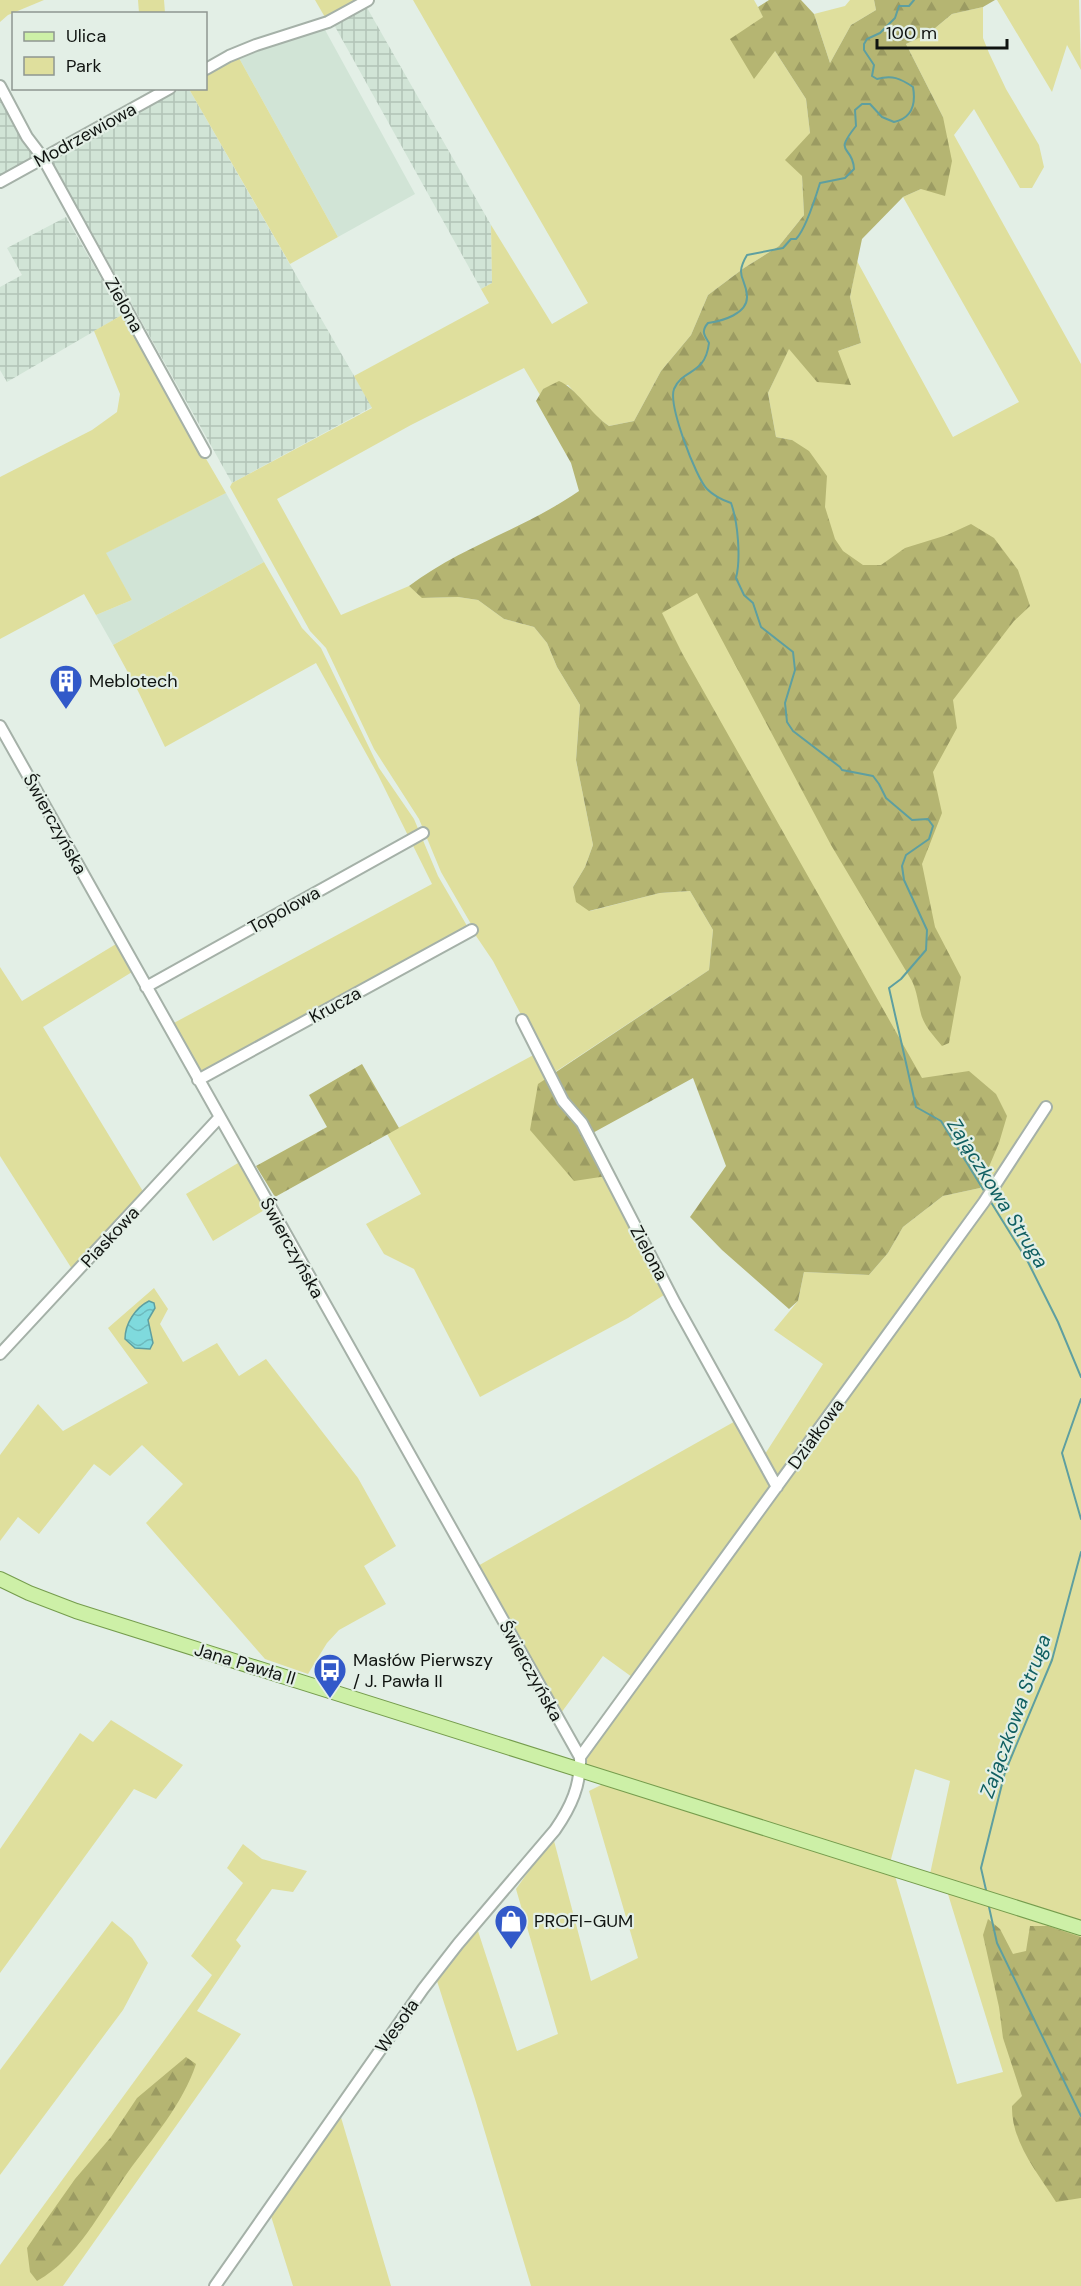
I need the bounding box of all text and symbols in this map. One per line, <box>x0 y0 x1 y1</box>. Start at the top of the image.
legend <box>12 12 207 90</box>
scale bar <box>877 12 1008 50</box>
text: 100 m <box>886 21 937 45</box>
text: Ulica <box>66 24 106 48</box>
text: Park <box>66 54 102 78</box>
street label: Modrzewiowa <box>30 97 140 173</box>
street label: Zielona <box>99 273 149 337</box>
building icon: Meblotech <box>48 663 84 710</box>
place label: Meblotech <box>89 669 178 693</box>
street label: Świerczyńska <box>17 769 93 879</box>
street label: Topolowa <box>244 880 324 940</box>
street label: Krucza <box>305 981 365 1029</box>
water label: Zajączkowa Struga <box>941 1113 1055 1273</box>
street label: Świerczyńska <box>254 1193 330 1303</box>
street label: Piaskowa <box>75 1201 145 1273</box>
street label: Zielona <box>625 1221 673 1285</box>
street label: Działkowa <box>782 1394 850 1474</box>
street label: Świerczyńska <box>493 1616 569 1726</box>
water label: Zajączkowa Struga <box>973 1631 1057 1801</box>
street label: Jana Pawła II <box>191 1637 299 1691</box>
place label: Masłów Pierwszy / J. Pawła II <box>353 1648 493 1693</box>
bus stop icon: Masłów Pierwszy / J. Pawła II <box>312 1652 348 1699</box>
shop icon: PROFI-GUM <box>493 1903 529 1950</box>
place label: PROFI-GUM <box>534 1909 633 1933</box>
street label: Wesoła <box>370 1994 424 2058</box>

